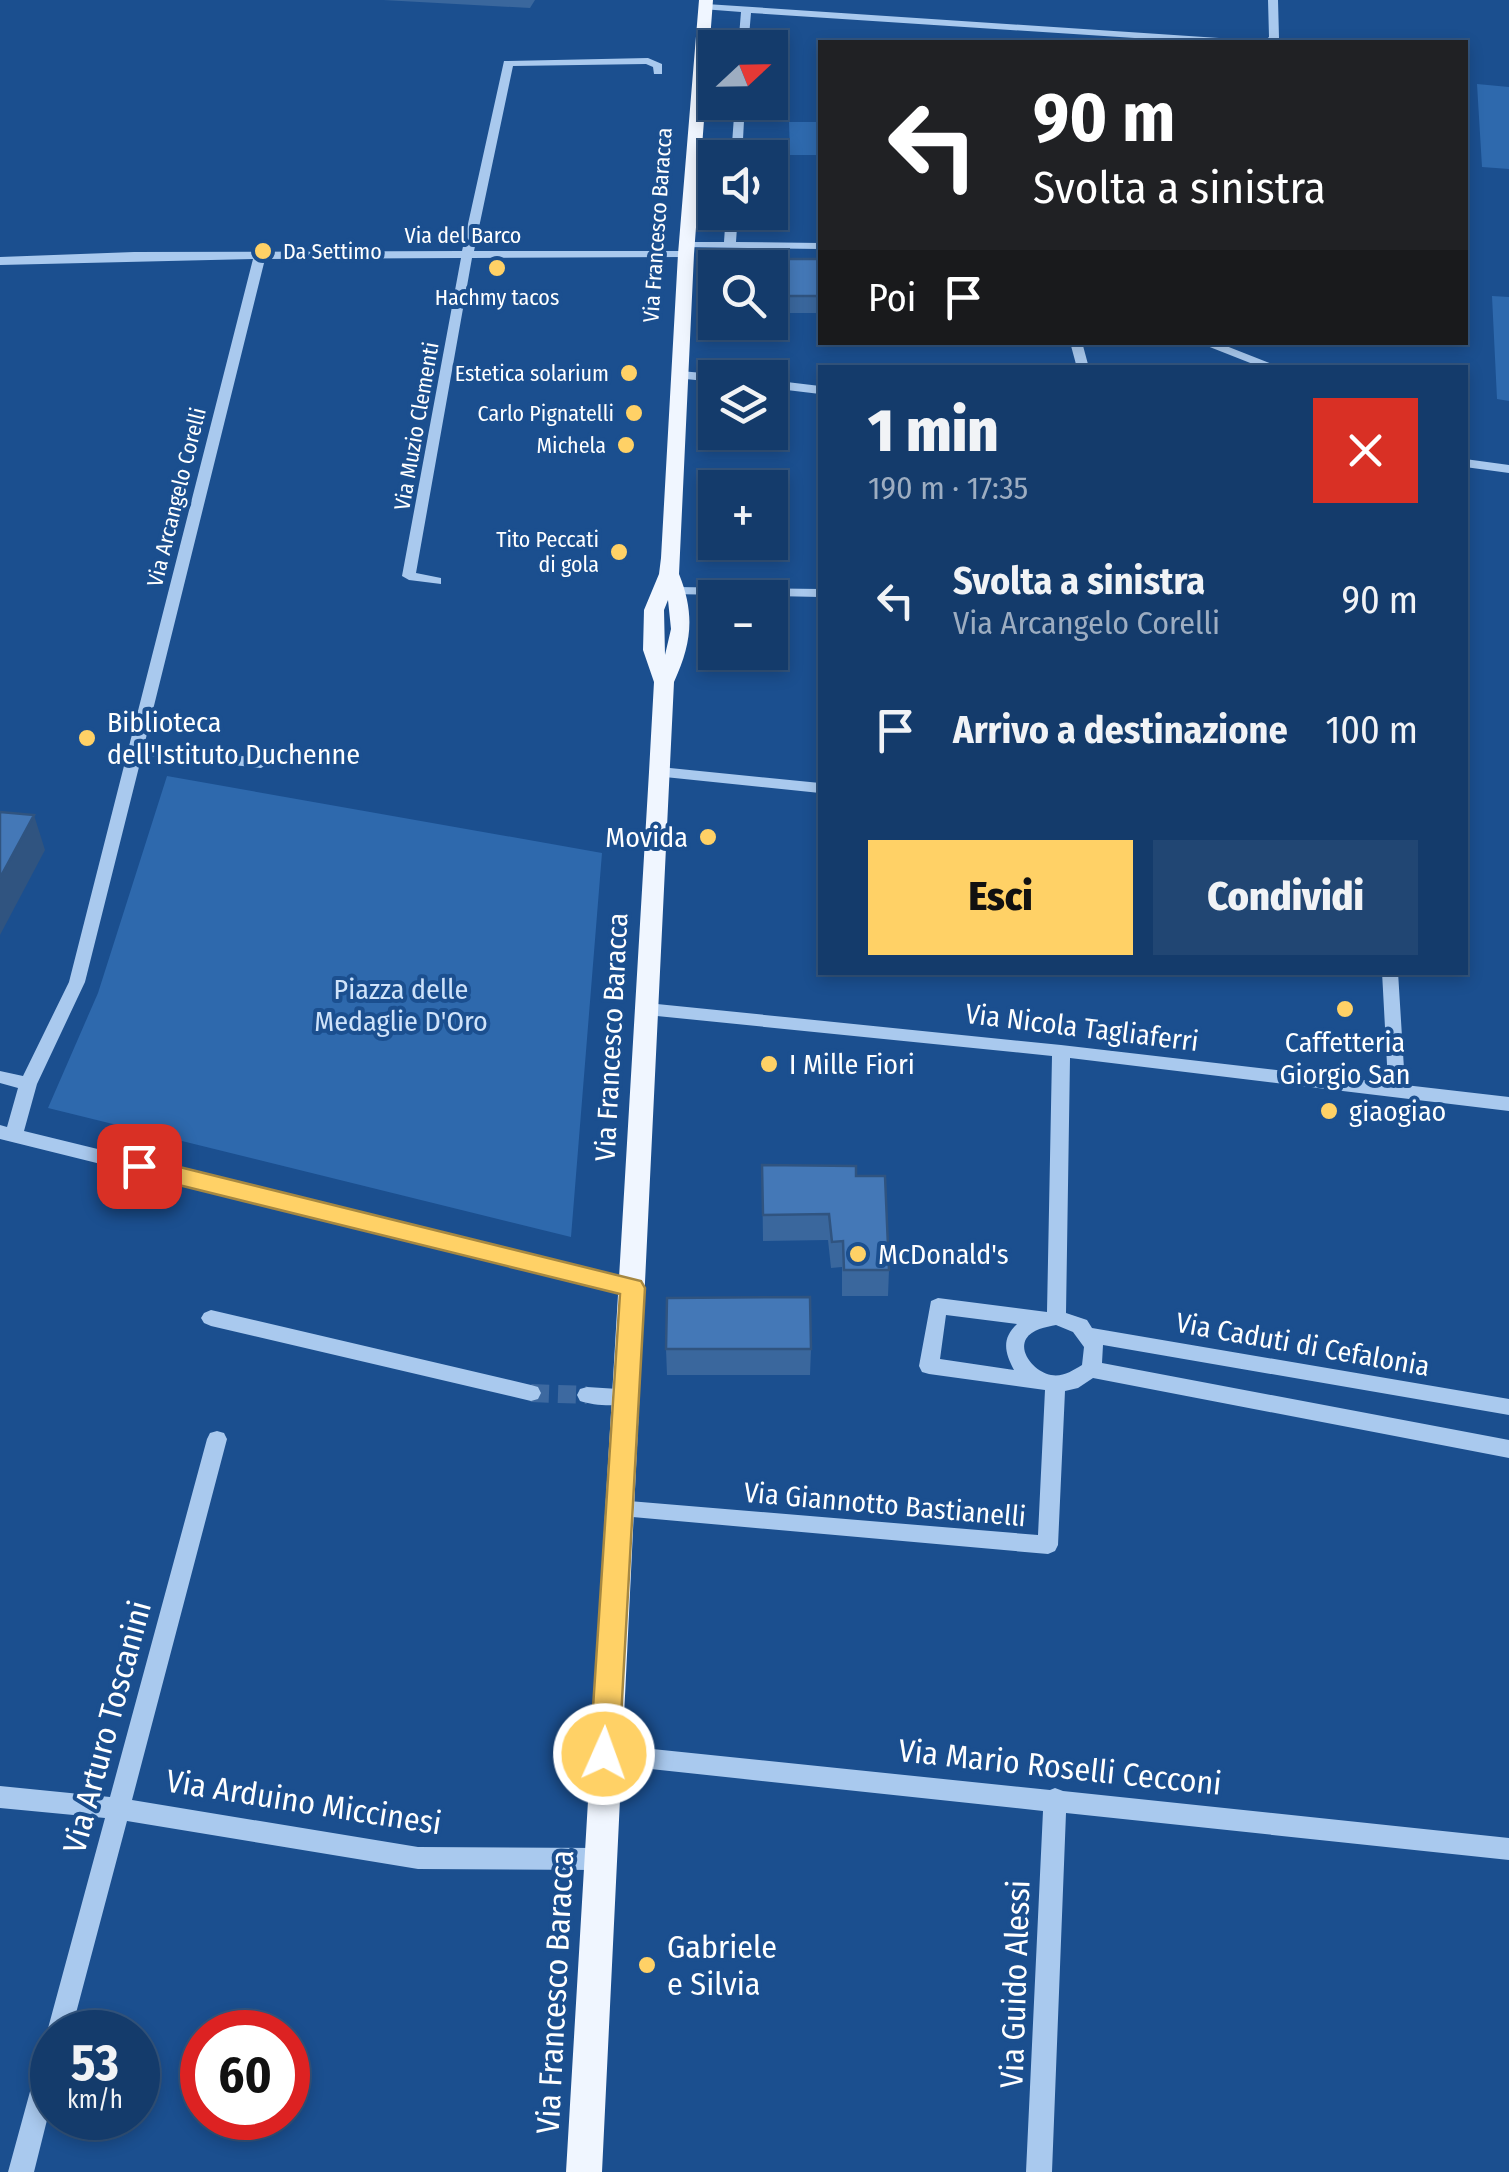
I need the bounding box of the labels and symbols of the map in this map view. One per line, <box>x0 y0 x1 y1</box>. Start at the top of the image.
north arrow <box>698 30 788 120</box>
street label: Via Francesco Baracca <box>637 127 678 323</box>
street label: Via del Barco <box>405 222 521 249</box>
place label: Da Settimo <box>283 238 382 265</box>
marker: Da Settimo <box>252 240 274 262</box>
marker: Hachmy tacos <box>486 257 508 279</box>
place label: Hachmy tacos <box>435 284 559 311</box>
street label: Via Muzio Clementi <box>388 340 445 512</box>
place label: Estetica solarium <box>455 360 609 387</box>
marker: Estetica solarium <box>618 362 640 384</box>
place label: Carlo Pignatelli <box>477 400 614 427</box>
marker: Carlo Pignatelli <box>623 402 645 424</box>
street label: Via Arcangelo Corelli <box>141 405 212 589</box>
place label: Michela <box>536 432 606 459</box>
marker: Michela <box>615 434 637 456</box>
place label: Tito Peccati di gola <box>496 526 599 578</box>
marker: Tito Peccati di gola <box>608 541 630 563</box>
place label: Biblioteca dell'Istituto Duchenne <box>107 706 360 771</box>
marker: Biblioteca dell'Istituto Duchenne <box>76 727 98 749</box>
place label: Movida <box>605 821 688 854</box>
marker: Movida <box>697 826 719 848</box>
street label: Via Francesco Baracca <box>589 912 634 1162</box>
park label: Piazza delle Medaglie D'Oro <box>314 973 488 1038</box>
street label: Via Nicola Tagliaferri <box>964 997 1200 1058</box>
marker: Caffetteria Giorgio San <box>1334 998 1356 1020</box>
place label: Caffetteria Giorgio San <box>1279 1026 1411 1091</box>
place label: I Mille Fiori <box>789 1048 915 1081</box>
marker: I Mille Fiori <box>758 1053 780 1075</box>
place label: giaogiao <box>1349 1095 1446 1128</box>
marker: giaogiao <box>1318 1100 1340 1122</box>
pin <box>97 1124 182 1209</box>
place label: McDonald's <box>878 1238 1009 1271</box>
marker: McDonald's <box>847 1243 869 1265</box>
street label: Via Caduti di Cefalonia <box>1174 1306 1432 1383</box>
street label: Via Giannotto Bastianelli <box>743 1476 1027 1533</box>
street label: Via Arturo Toscanini <box>55 1597 159 1857</box>
position arrow <box>552 1702 656 1806</box>
street label: Via Mario Roselli Cecconi <box>897 1731 1223 1803</box>
street label: Via Arduino Miccinesi <box>164 1761 444 1843</box>
street label: Via Francesco Baracca <box>529 1849 581 2135</box>
street label: Via Guido Alessi <box>992 1879 1038 2089</box>
place label: Gabriele e Silvia <box>667 1928 777 2003</box>
marker: Gabriele e Silvia <box>636 1954 658 1976</box>
speed limit sign: 60 <box>180 2010 310 2140</box>

